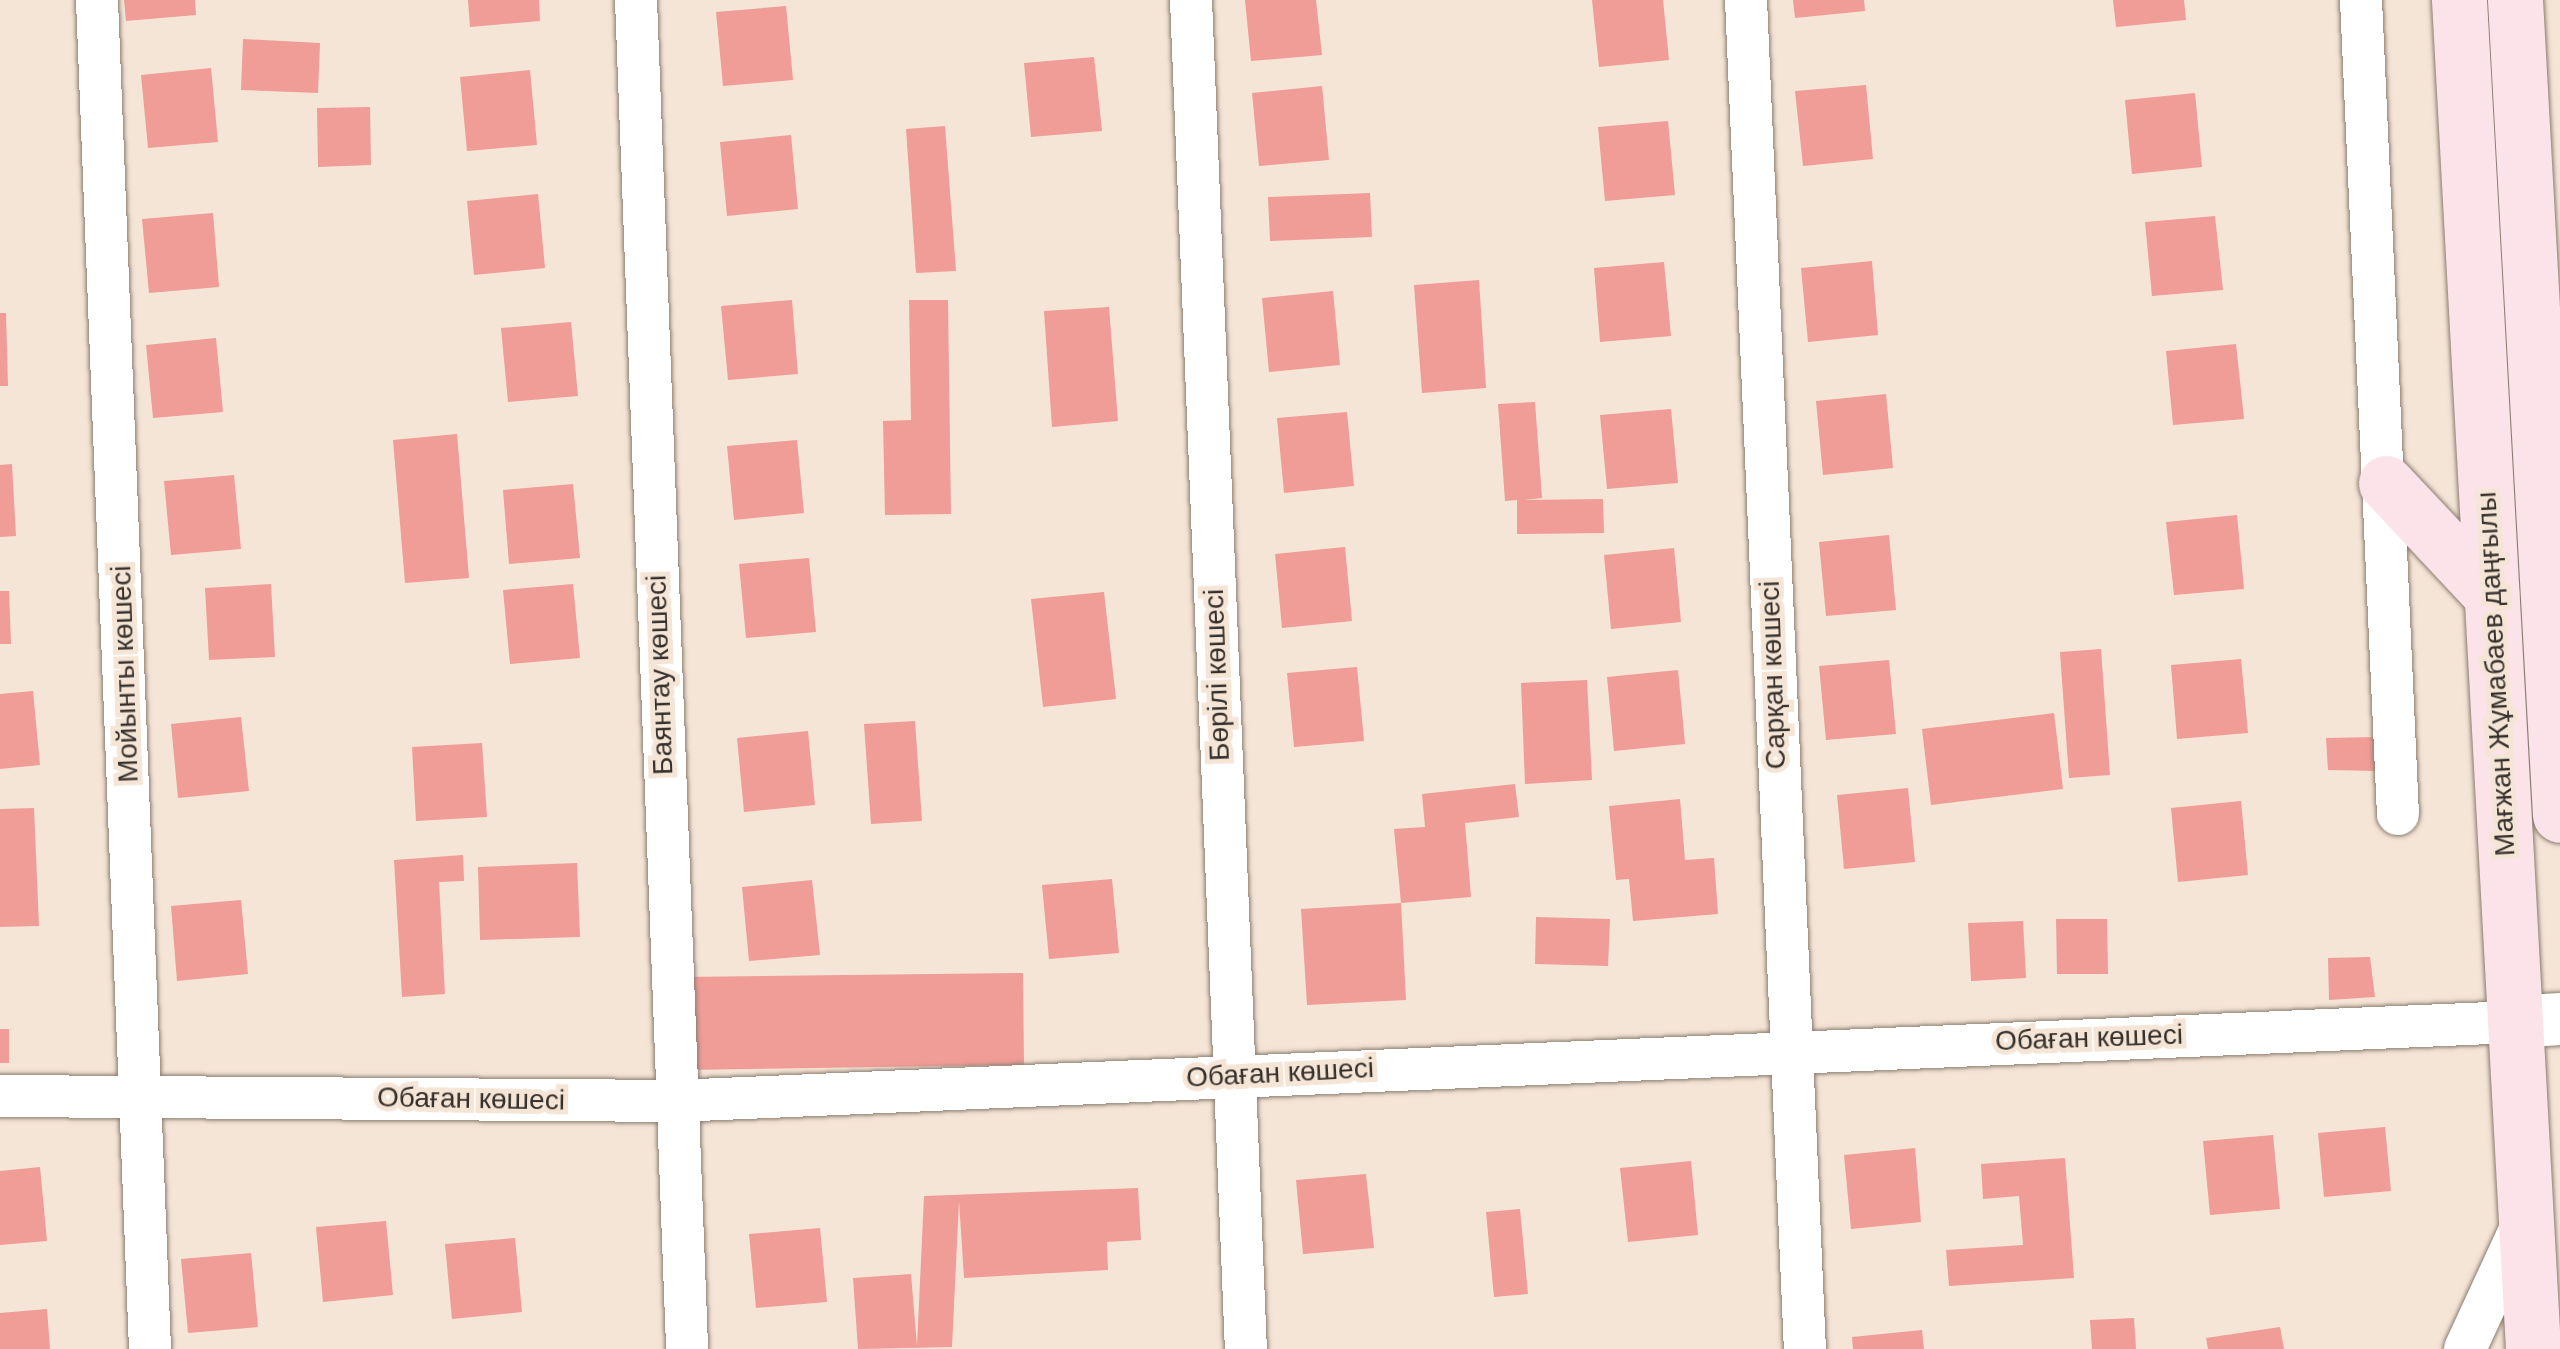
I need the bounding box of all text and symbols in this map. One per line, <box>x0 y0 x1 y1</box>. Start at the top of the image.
street label: Мағжан Жұмабаев даңғылы <box>2470 491 2522 857</box>
street label: Мойынты көшесі <box>104 565 146 783</box>
street label: Баянтау көшесі <box>640 574 680 776</box>
street label: Сарқан көшесі <box>1753 580 1793 770</box>
street label: Бөрілі көшесі <box>1197 588 1237 762</box>
street label: Обаған көшесі <box>1995 1018 2183 1058</box>
street label: Обаған көшесі <box>1185 1051 1375 1095</box>
street label: Обаған көшесі <box>377 1081 565 1117</box>

